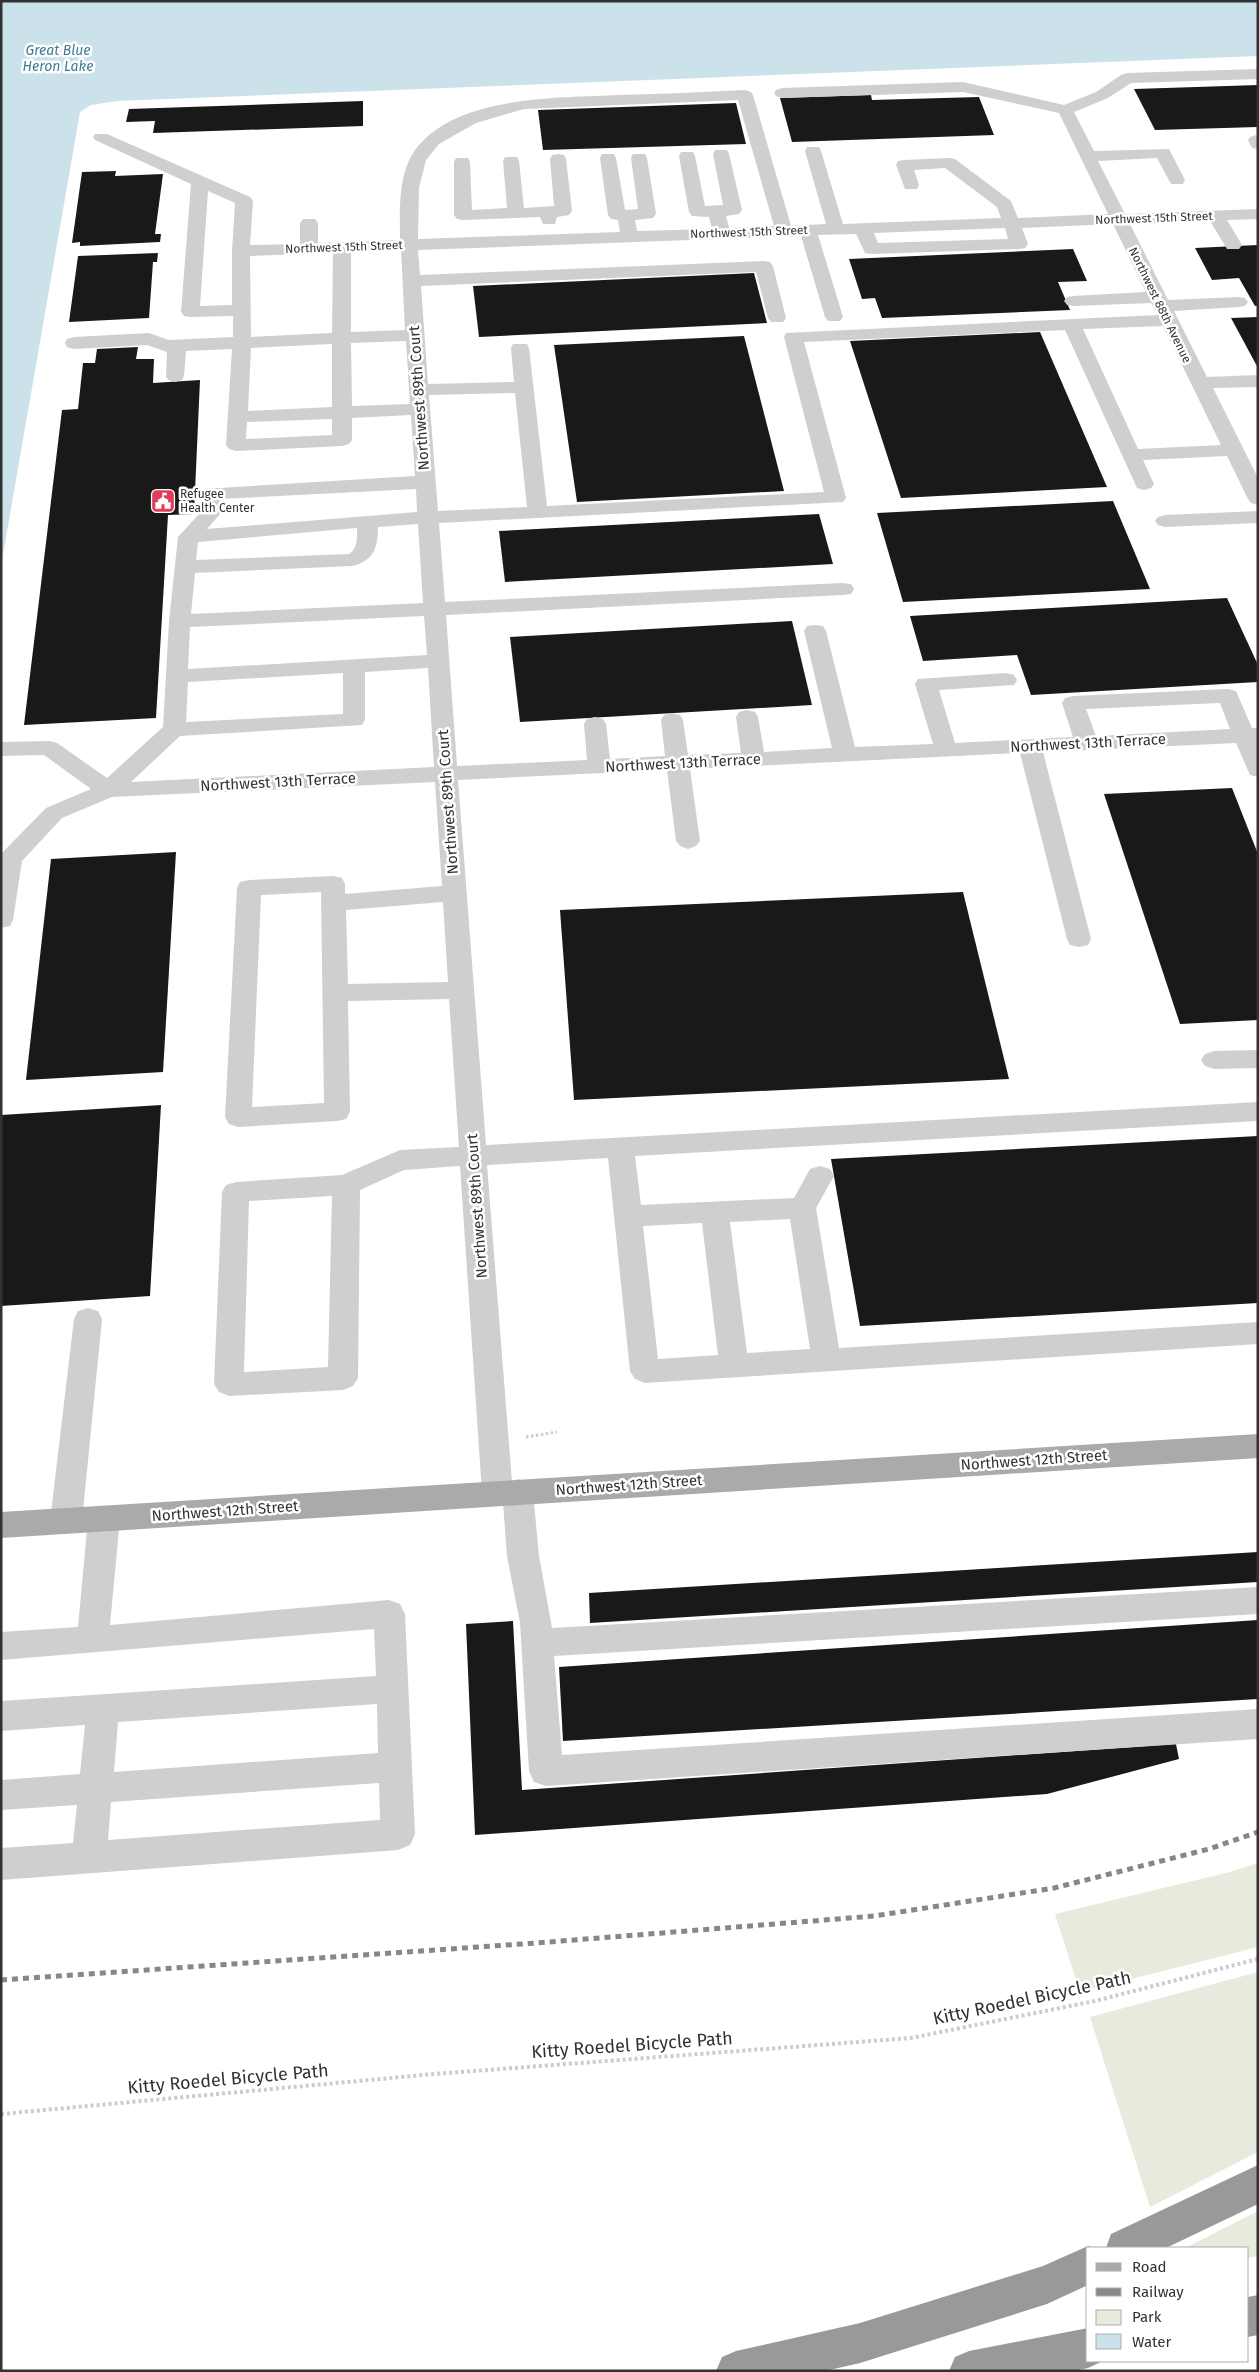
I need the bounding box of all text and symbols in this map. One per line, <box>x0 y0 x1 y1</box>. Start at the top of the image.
water label: Great Blue Heron Lake <box>23 42 93 75</box>
street label: Northwest 15th Street <box>1095 209 1214 227</box>
street label: Northwest 15th Street <box>690 223 809 241</box>
street label: Northwest 15th Street <box>285 238 404 256</box>
street label: Northwest 88th Avenue <box>1126 245 1194 365</box>
street label: Northwest 89th Court <box>405 324 433 471</box>
place label: Refugee Health Center <box>180 487 255 515</box>
public building icon: Refugee Health Center <box>150 488 176 514</box>
street label: Northwest 89th Court <box>434 728 462 875</box>
street label: Northwest 13th Terrace <box>1010 730 1166 756</box>
street label: Northwest 13th Terrace <box>605 750 761 776</box>
street label: Northwest 13th Terrace <box>200 769 356 795</box>
street label: Northwest 89th Court <box>463 1132 491 1279</box>
street label: Northwest 12th Street <box>960 1446 1109 1474</box>
street label: Northwest 12th Street <box>555 1471 704 1499</box>
street label: Northwest 12th Street <box>151 1497 300 1525</box>
street label: Kitty Roedel Bicycle Path <box>931 1966 1133 2030</box>
street label: Kitty Roedel Bicycle Path <box>531 2027 733 2063</box>
street label: Kitty Roedel Bicycle Path <box>126 2059 330 2099</box>
legend <box>1086 2247 1249 2362</box>
text: Road <box>1132 2258 1167 2276</box>
text: Railway <box>1132 2283 1184 2301</box>
text: Park <box>1132 2308 1162 2326</box>
text: Water <box>1132 2333 1171 2351</box>

